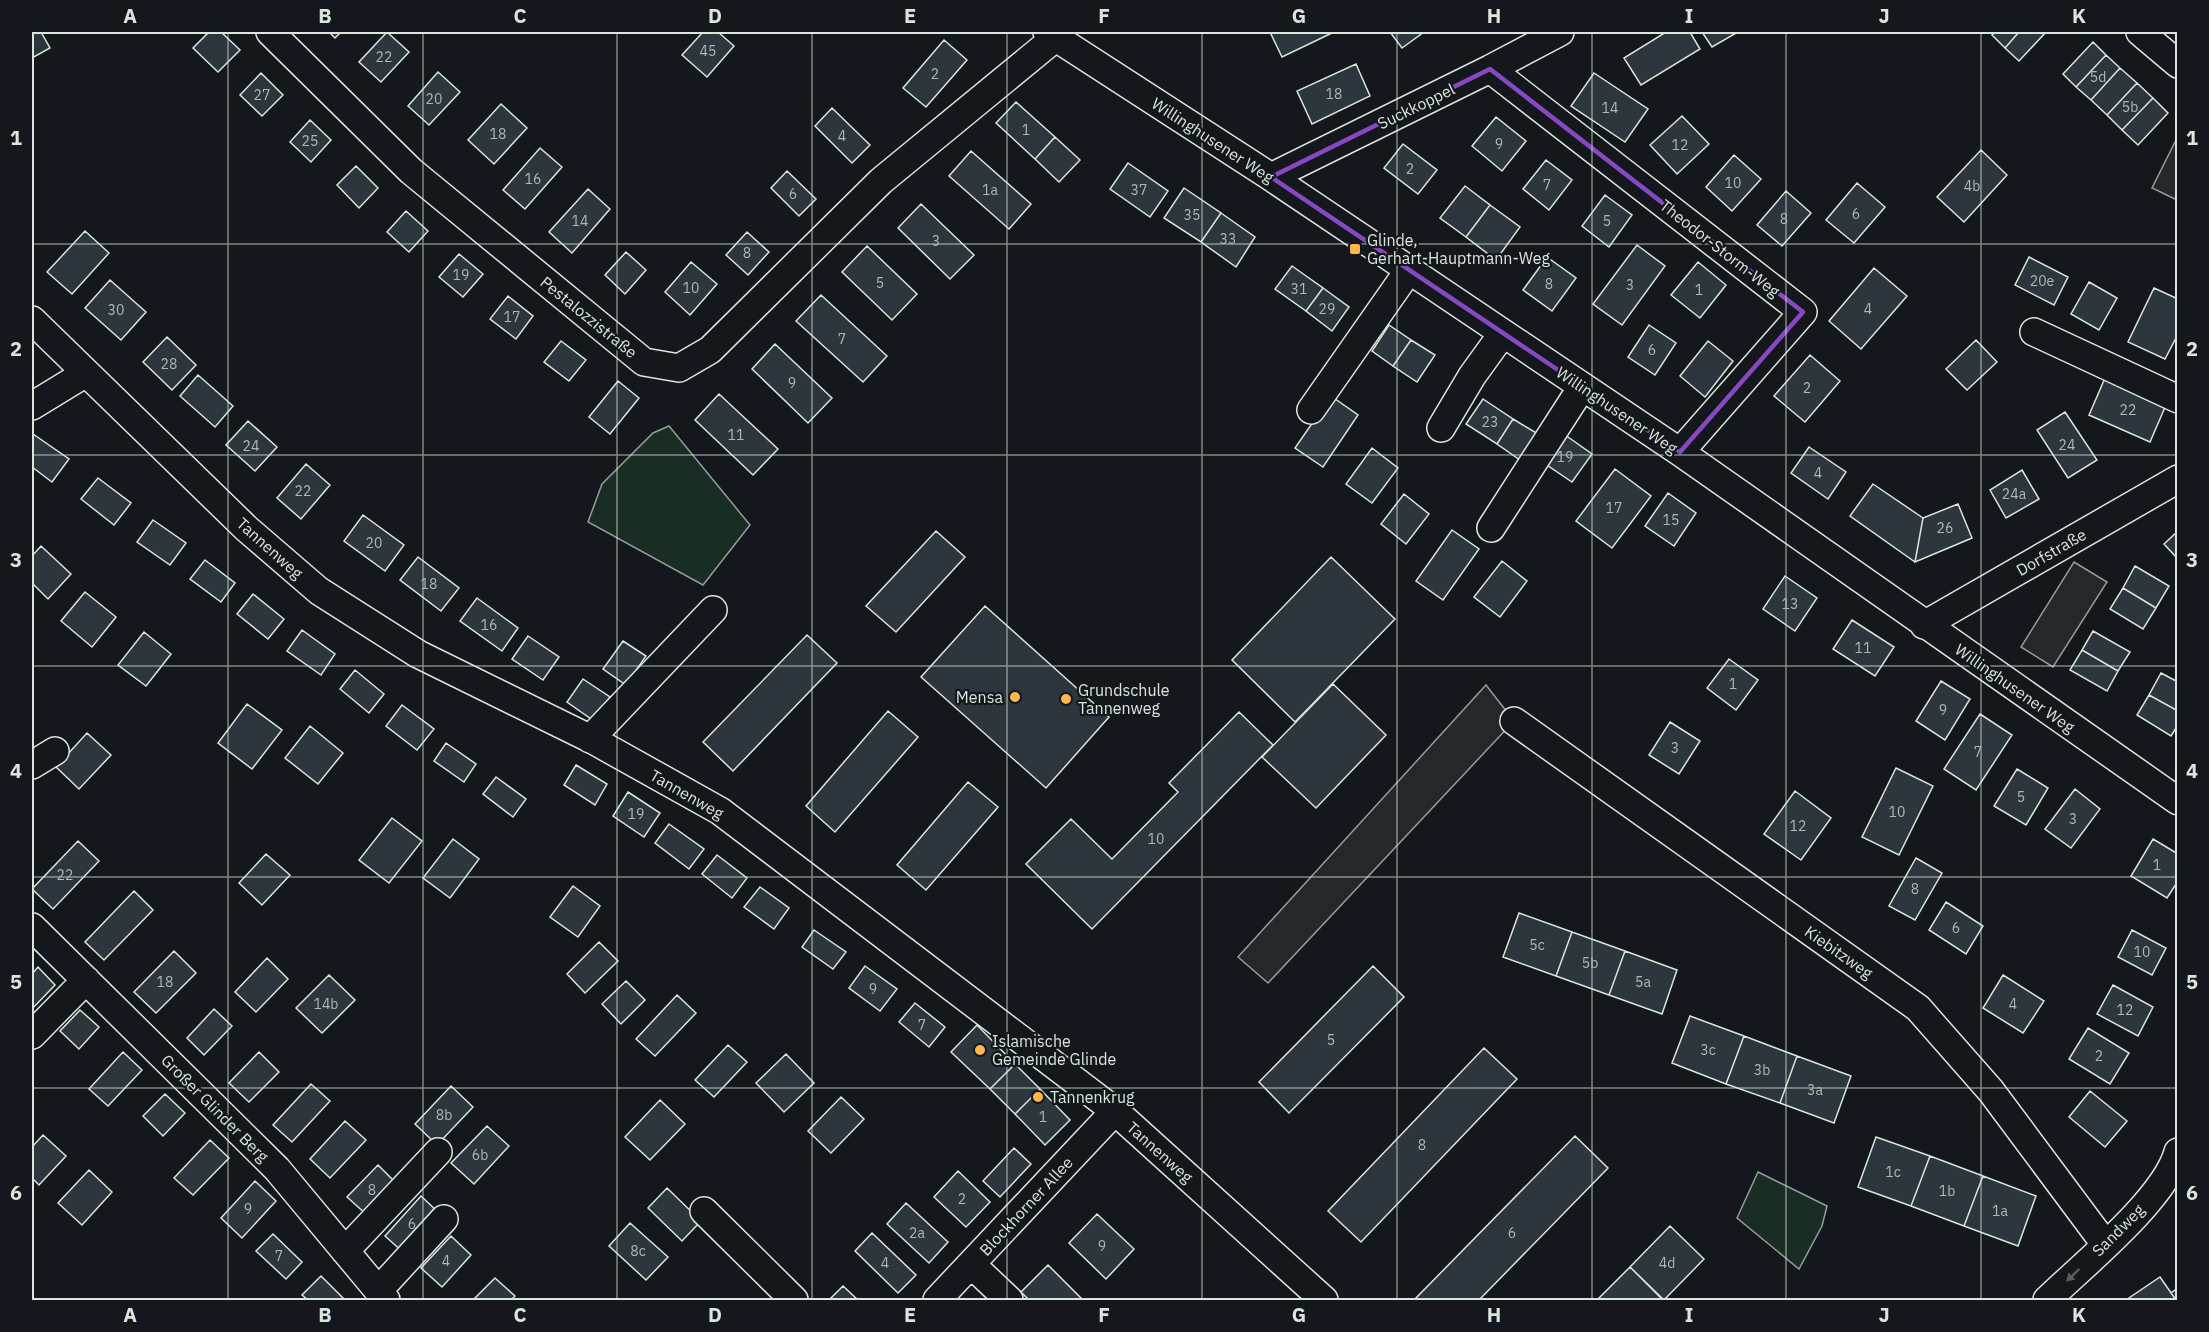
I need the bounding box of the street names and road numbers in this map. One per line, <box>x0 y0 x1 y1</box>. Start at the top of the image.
street label: Suckkoppel <box>1374 79 1458 133</box>
street label: Willinghusener Weg <box>1148 93 1278 187</box>
street label: Theodor-Storm-Weg <box>1656 195 1784 301</box>
street label: Pestalozzistraße <box>537 272 642 362</box>
street label: Willinghusener Weg <box>1553 362 1682 458</box>
street label: Tannenweg <box>233 513 308 583</box>
street label: Dorfstraße <box>2012 524 2090 580</box>
street label: Willinghusener Weg <box>1951 639 2079 737</box>
street label: Tannenweg <box>646 765 728 823</box>
street label: Kiebitzweg <box>1801 921 1877 983</box>
street label: Großer Glinder Berg <box>157 1050 273 1166</box>
street label: Tannenweg <box>1123 1117 1198 1187</box>
street label: Blockhorner Allee <box>975 1152 1077 1260</box>
street label: Sandweg <box>2088 1199 2149 1260</box>

